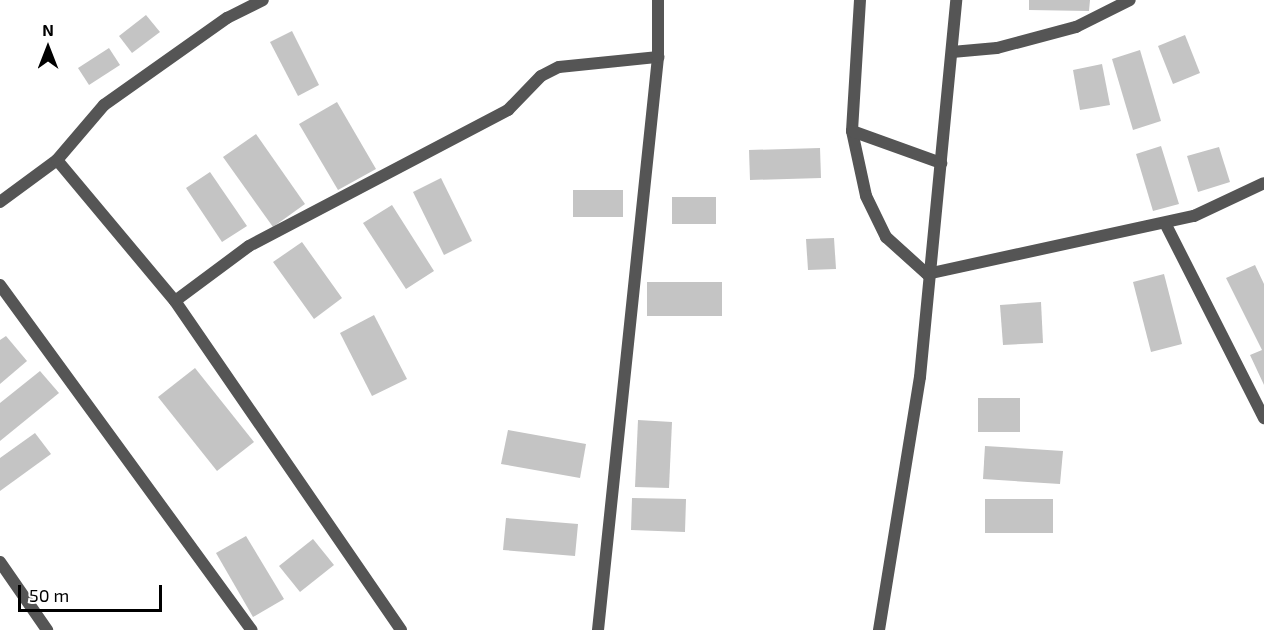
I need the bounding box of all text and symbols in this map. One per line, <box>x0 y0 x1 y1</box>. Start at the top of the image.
north arrow <box>18 18 78 78</box>
text: N <box>42 20 54 39</box>
scale bar <box>21 573 165 611</box>
text: 50 m <box>29 584 69 606</box>

